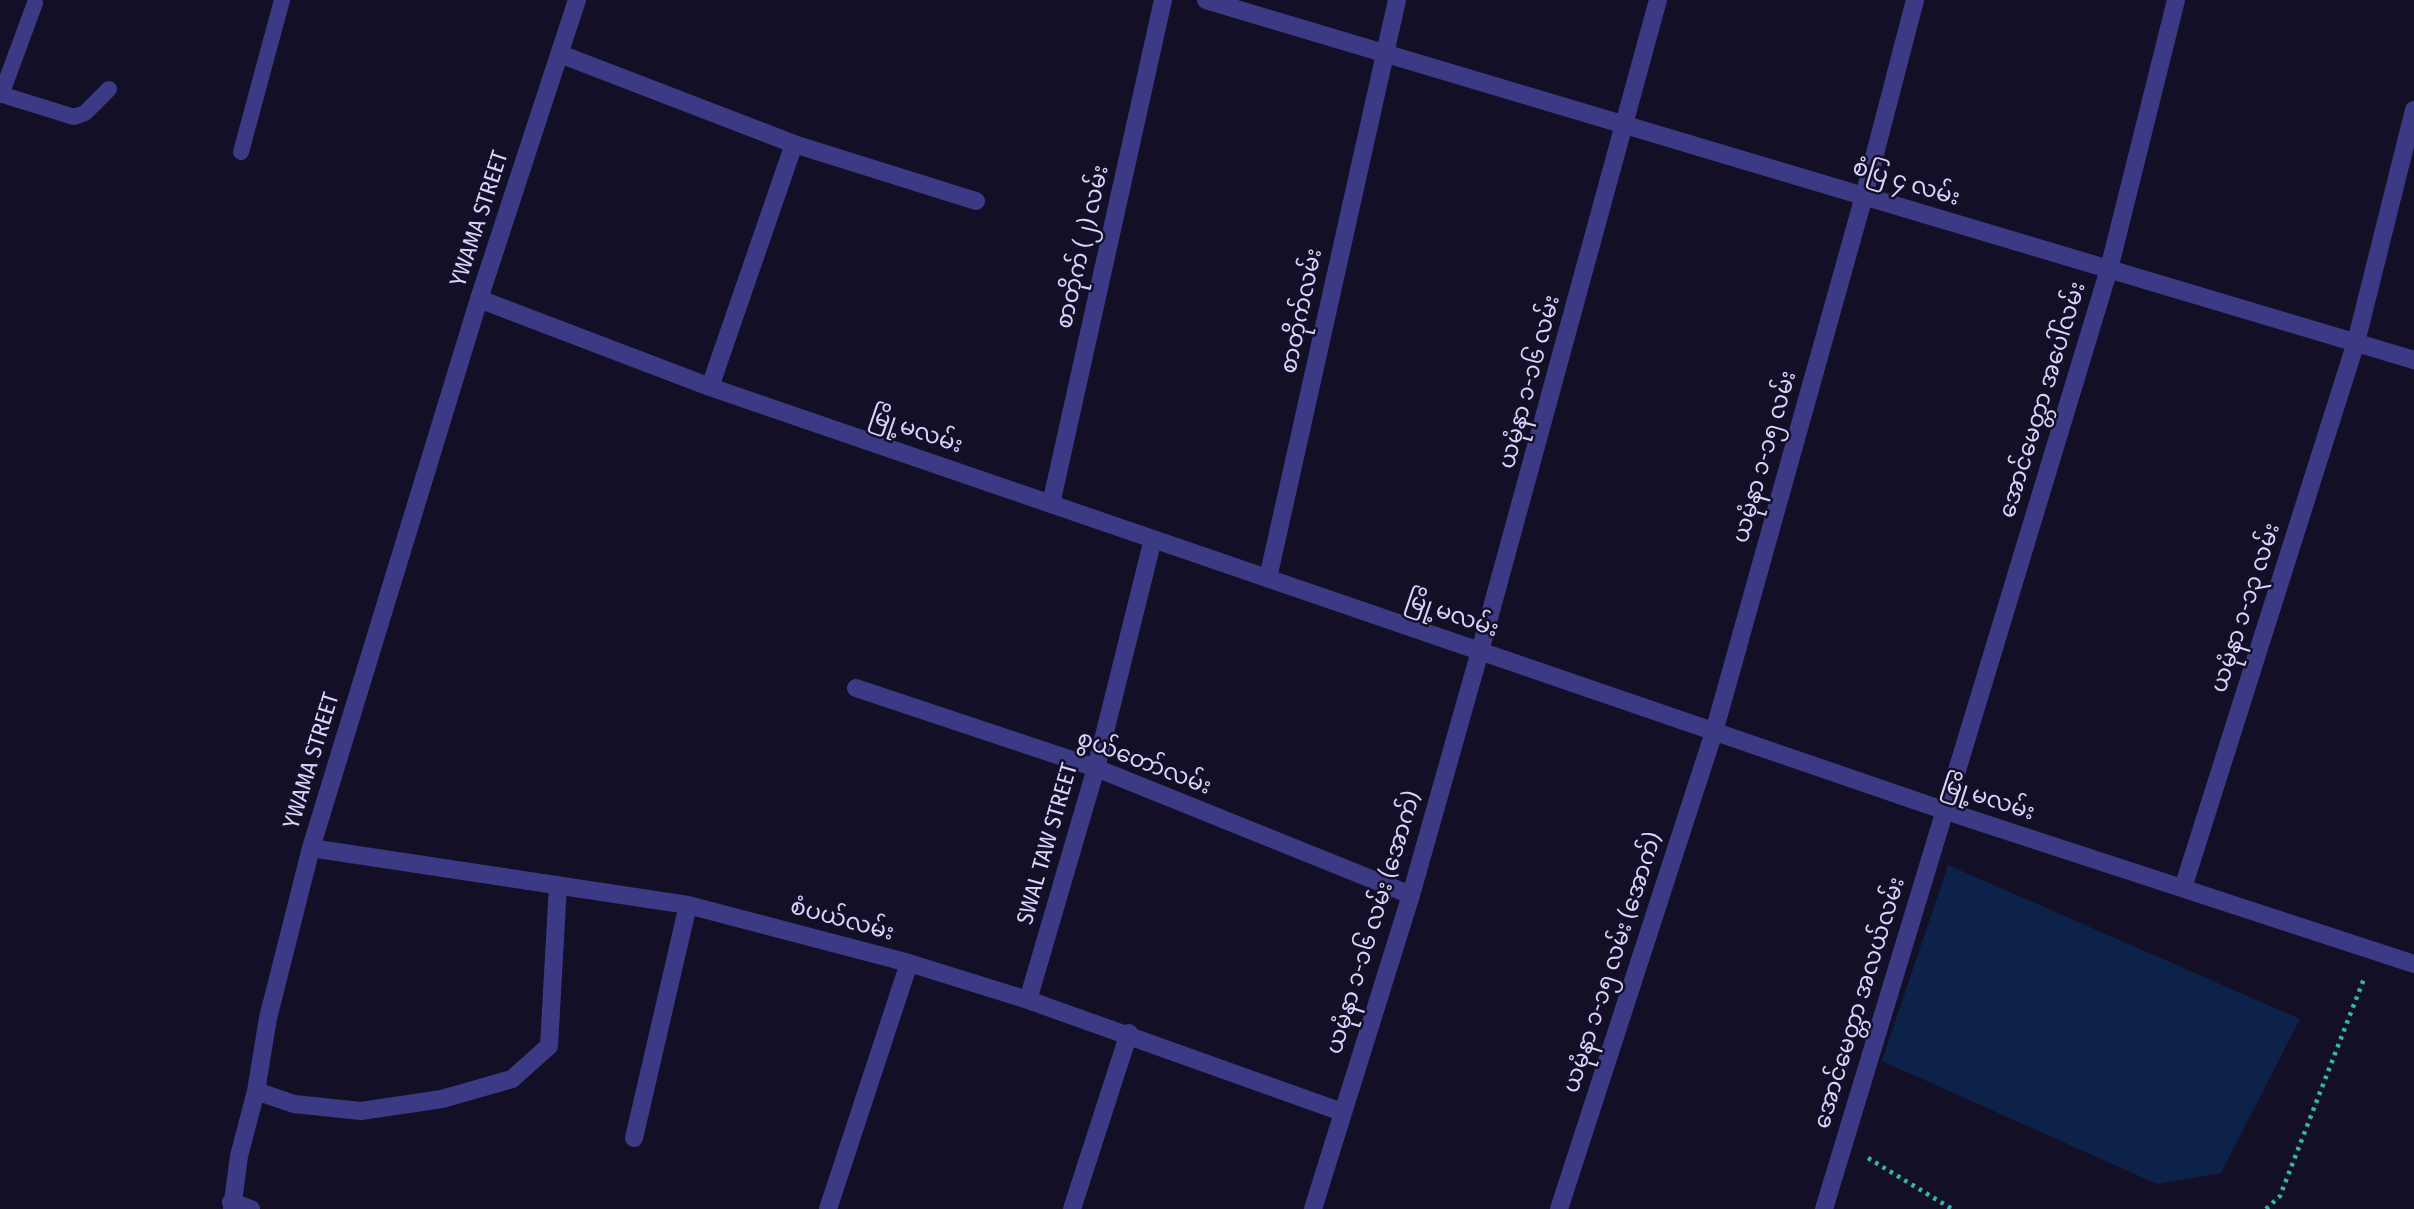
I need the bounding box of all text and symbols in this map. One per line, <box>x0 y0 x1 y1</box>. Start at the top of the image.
street label: YWAMA STREET <box>445 148 515 290</box>
street label: စံပြ ၄ လမ်း <box>1849 154 1963 212</box>
street label: စာတိုက် (၂) လမ်း <box>1051 163 1115 331</box>
street label: စာတိုက်လမ်း <box>1275 246 1329 376</box>
street label: အောင်မေတ္တာ အပေါ်လမ်း <box>1994 279 2092 521</box>
street label: ယမုံနာ ၁-၁၆ လမ်း <box>1494 292 1566 472</box>
street label: ယမုံနာ ၁-၁၅ လမ်း <box>1727 368 1803 546</box>
street label: မြို့မလမ်း <box>866 402 966 460</box>
street label: ယမုံနာ ၁-၁၃ လမ်း <box>2206 520 2286 696</box>
street label: မြို့မလမ်း <box>1402 586 1502 644</box>
street label: YWAMA STREET <box>278 690 346 832</box>
street label: စွယ်တော်လမ်း <box>1073 725 1215 801</box>
street label: SWAL TAW STREET <box>1012 760 1084 928</box>
street label: မြို့မလမ်း <box>1938 771 2038 827</box>
street label: ယမုံနာ ၁-၁၆ လမ်း (အောက်) <box>1321 788 1427 1058</box>
street label: ယမုံနာ ၁-၁၅ လမ်း (အောက်) <box>1558 829 1668 1097</box>
street label: အောင်မေတ္တာ အလယ်လမ်း <box>1809 874 1911 1132</box>
street label: စံပယ်လမ်း <box>787 893 897 947</box>

